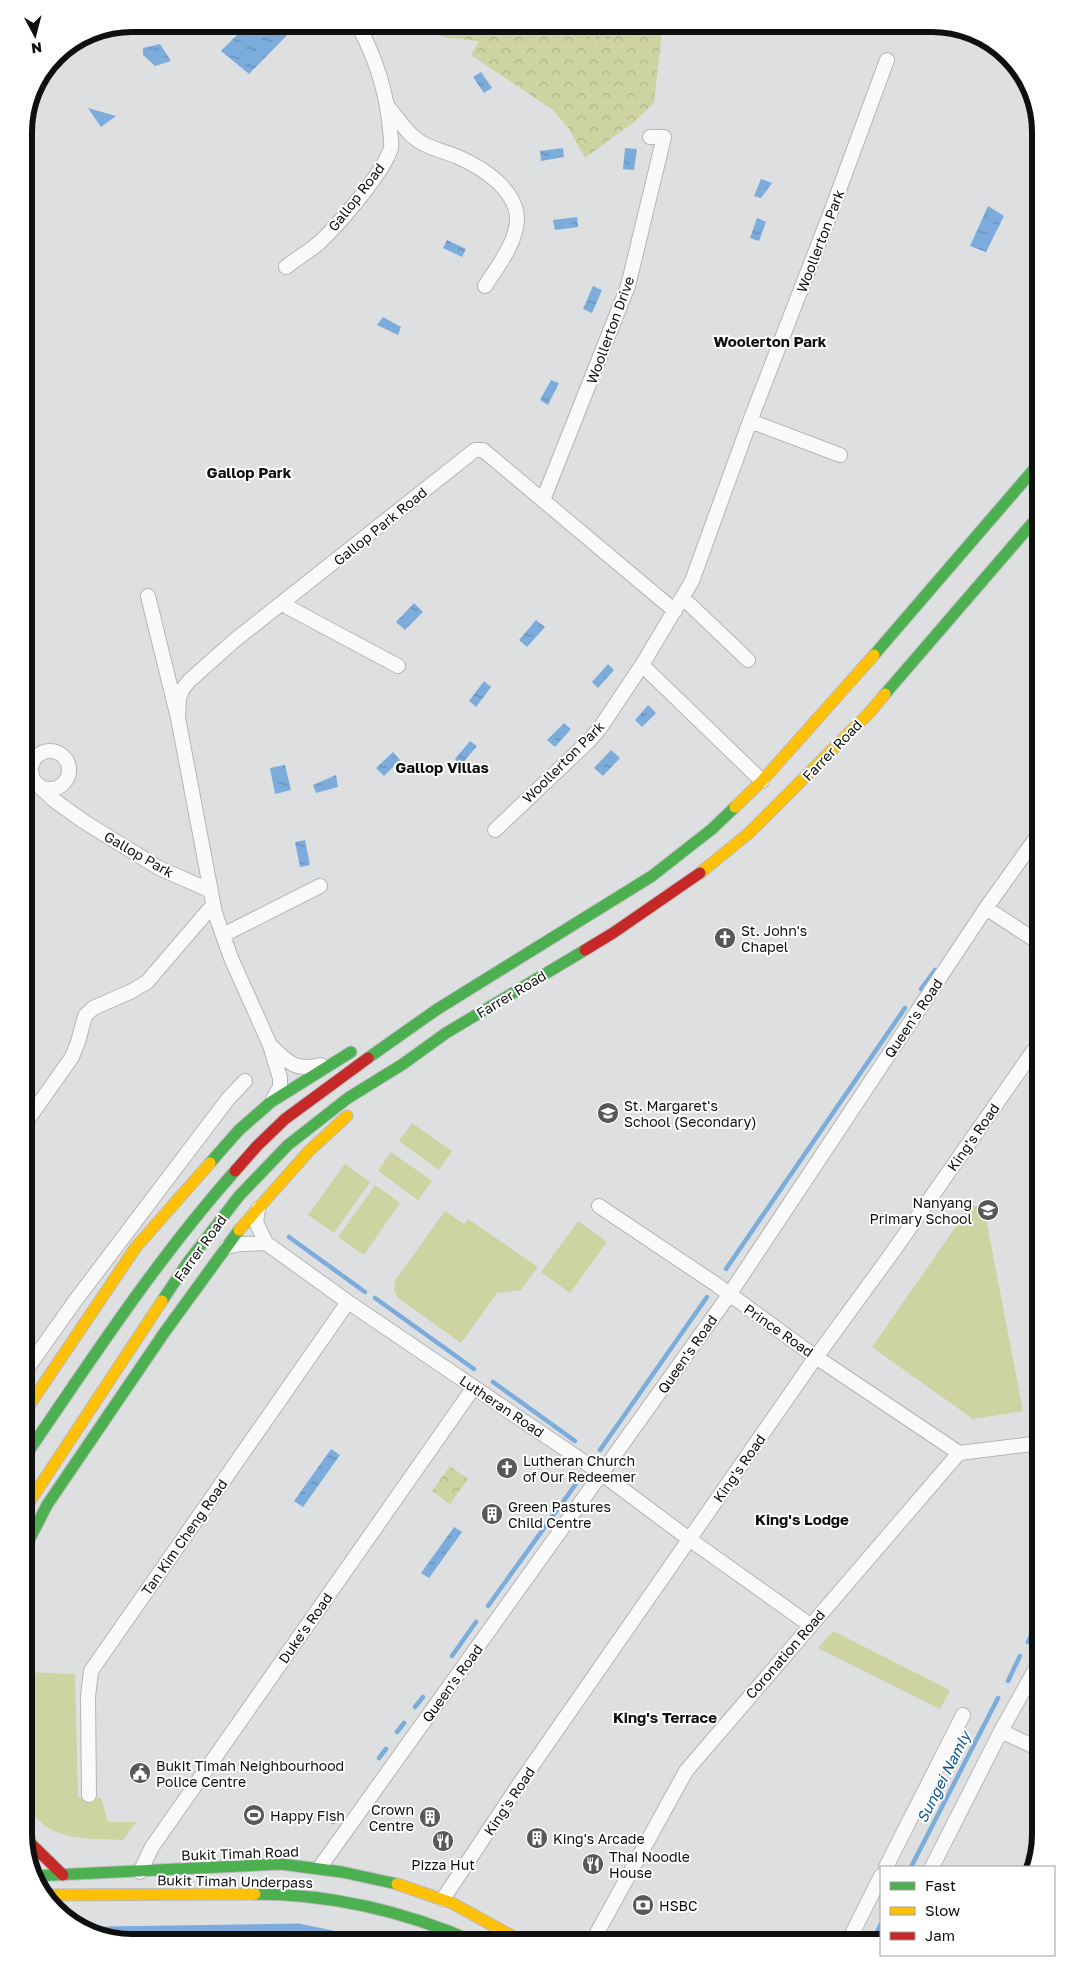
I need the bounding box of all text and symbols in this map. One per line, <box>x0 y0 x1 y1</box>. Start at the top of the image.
north arrow <box>10 10 60 60</box>
text: N <box>30 39 43 57</box>
street label: Gallop Road <box>324 160 388 234</box>
street label: Woollerton Park <box>793 187 847 295</box>
street label: Woollerton Drive <box>583 274 637 386</box>
district label: Woolerton Park <box>713 332 827 350</box>
district label: Gallop Park <box>207 463 292 481</box>
street label: Gallop Park Road <box>330 483 430 569</box>
street label: Farrer Road <box>799 716 865 784</box>
street label: Woollerton Park <box>519 717 608 806</box>
district label: Gallop Villas <box>395 758 489 776</box>
street label: Gallop Park <box>101 827 177 881</box>
place label: St. John's Chapel <box>741 922 807 955</box>
church icon: St. John's Chapel <box>713 926 737 950</box>
street label: Farrer Road <box>473 967 549 1021</box>
street label: Queen's Road <box>880 975 946 1061</box>
place label: St. Margaret's School (Secondary) <box>624 1097 757 1130</box>
street label: King's Road <box>943 1100 1003 1174</box>
school or university icon: St. Margaret's School (Secondary) <box>596 1101 620 1125</box>
place label: Nanyang Primary School <box>870 1194 972 1227</box>
school or university icon: Nanyang Primary School <box>976 1198 1000 1222</box>
street label: Farrer Road <box>170 1211 230 1285</box>
street label: Prince Road <box>741 1300 817 1360</box>
street label: Queen's Road <box>654 1312 720 1396</box>
street label: Lutheran Road <box>457 1372 547 1440</box>
street label: King's Road <box>709 1431 769 1505</box>
place label: Lutheran Church of Our Redeemer <box>523 1452 637 1485</box>
church icon: Lutheran Church of Our Redeemer <box>495 1456 519 1480</box>
street label: Tan Kim Cheng Road <box>137 1476 231 1598</box>
place label: Green Pastures Child Centre <box>508 1498 611 1531</box>
building icon: Green Pastures Child Centre <box>480 1502 504 1526</box>
district label: King's Lodge <box>755 1510 849 1528</box>
street label: Duke's Road <box>274 1589 336 1667</box>
street label: Coronation Road <box>742 1606 828 1702</box>
street label: Queen's Road <box>418 1641 486 1725</box>
district label: King's Terrace <box>613 1708 717 1726</box>
water label: Sungei Namly <box>912 1726 976 1826</box>
place label: Bukit Timah Neighbourhood Police Centre <box>156 1757 344 1790</box>
public building icon: Bukit Timah Neighbourhood Police Centre <box>128 1761 152 1785</box>
street label: King's Road <box>480 1764 538 1838</box>
place label: Crown Centre <box>369 1801 414 1834</box>
sports icon: Happy Fish <box>242 1803 266 1827</box>
building icon: Crown Centre <box>418 1805 442 1829</box>
place label: Happy Fish <box>270 1807 345 1824</box>
building icon: King's Arcade <box>525 1826 549 1850</box>
restaurant icon: Pizza Hut <box>431 1829 455 1853</box>
place label: King's Arcade <box>553 1830 645 1847</box>
street label: Bukit Timah Road <box>181 1842 299 1864</box>
place label: Thai Noodle House <box>609 1848 690 1881</box>
restaurant icon: Thai Noodle House <box>581 1852 605 1876</box>
place label: Pizza Hut <box>411 1856 475 1873</box>
legend <box>880 1866 1055 1956</box>
street label: Bukit Timah Underpass <box>157 1871 313 1891</box>
text: Fast <box>925 1876 956 1894</box>
bank icon: HSBC <box>631 1893 655 1917</box>
place label: HSBC <box>659 1897 697 1914</box>
text: Slow <box>925 1901 960 1919</box>
text: Jam <box>925 1926 955 1944</box>

